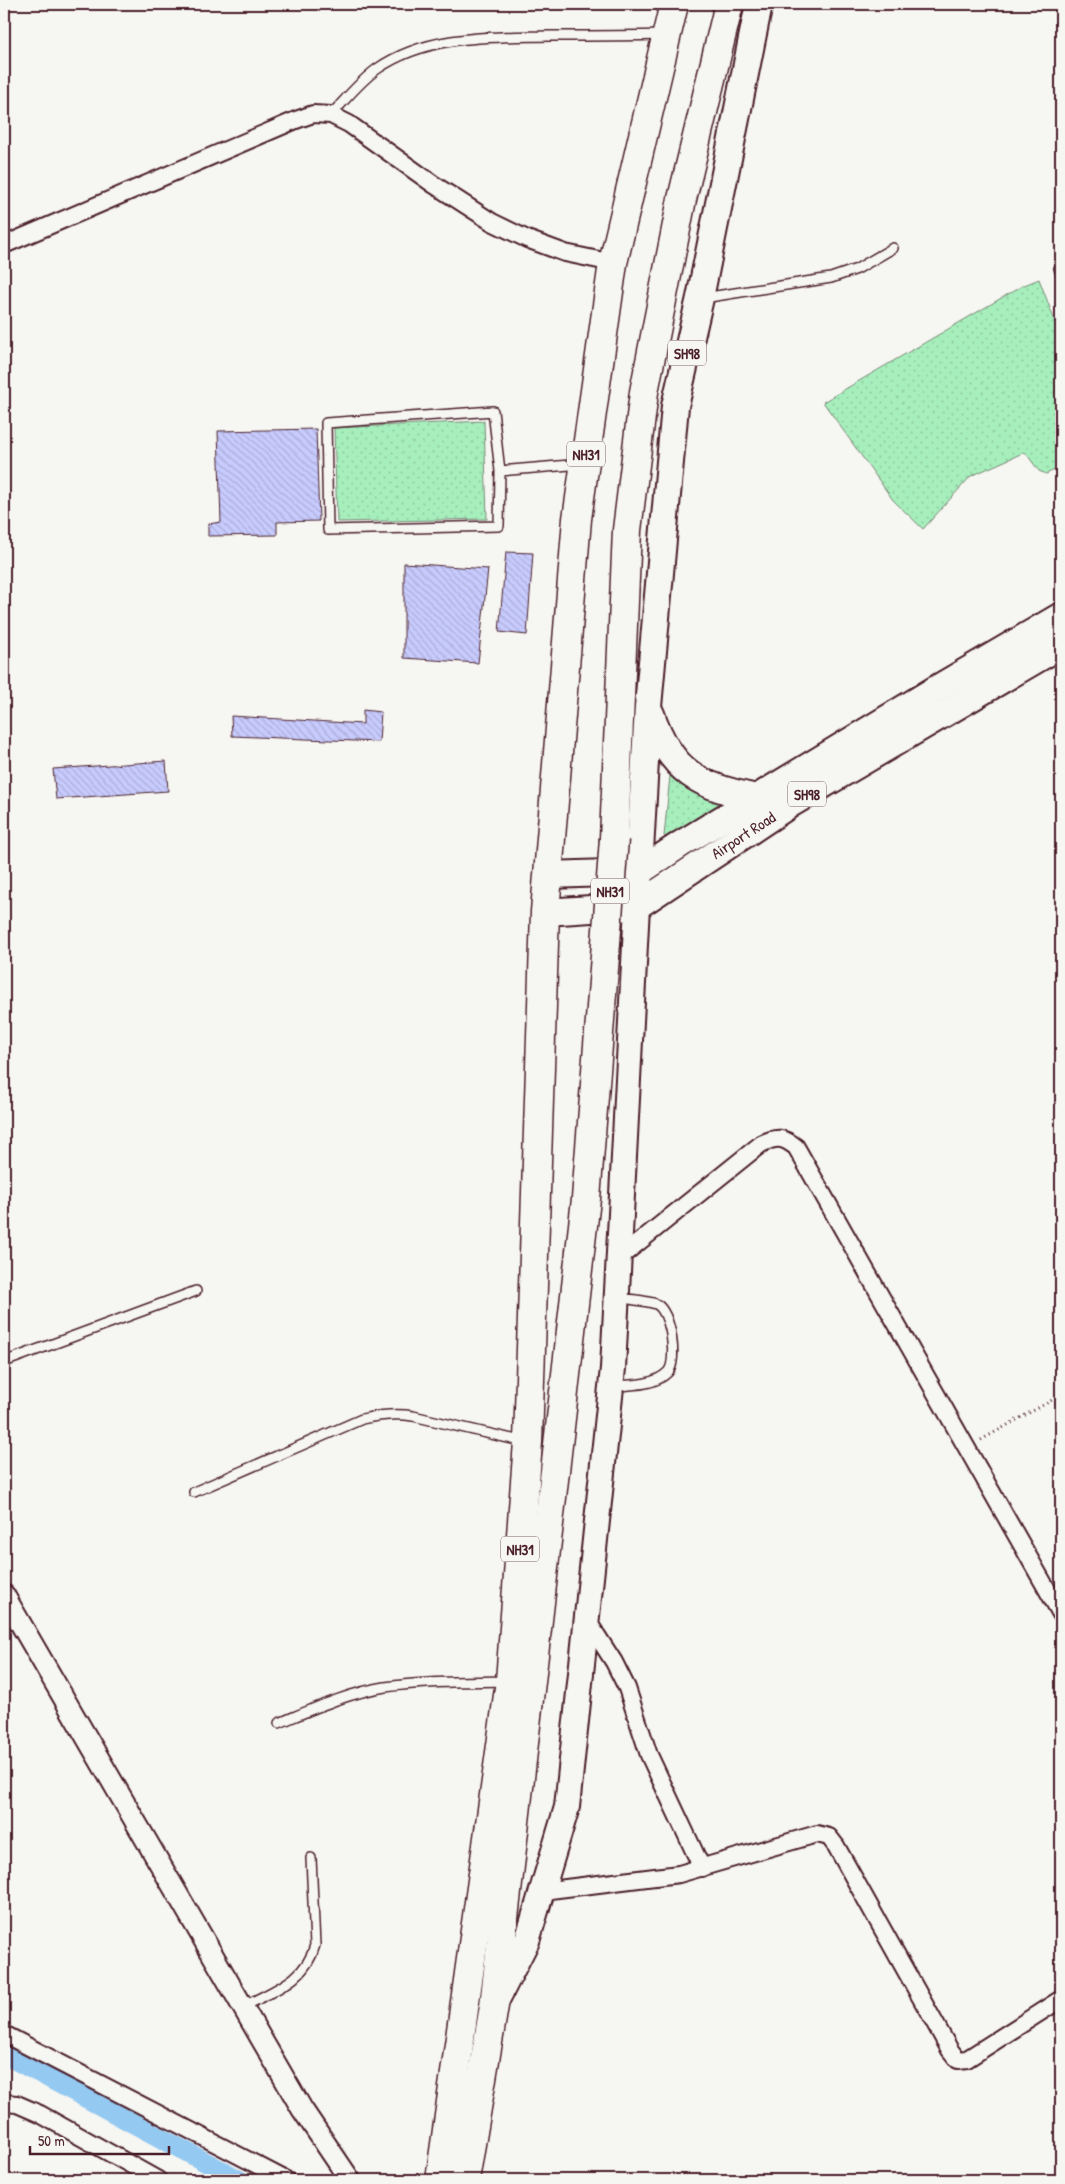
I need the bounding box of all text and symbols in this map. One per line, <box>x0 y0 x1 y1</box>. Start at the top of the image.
road number: SH98 <box>668 340 706 366</box>
road number: NH31 <box>567 442 605 466</box>
road number: SH98 <box>788 782 826 806</box>
street label: Airport Road <box>707 806 779 864</box>
road number: NH31 <box>591 878 629 904</box>
road number: NH31 <box>501 1536 539 1562</box>
scale bar <box>30 2124 169 2156</box>
text: 50 m <box>38 2130 65 2151</box>

